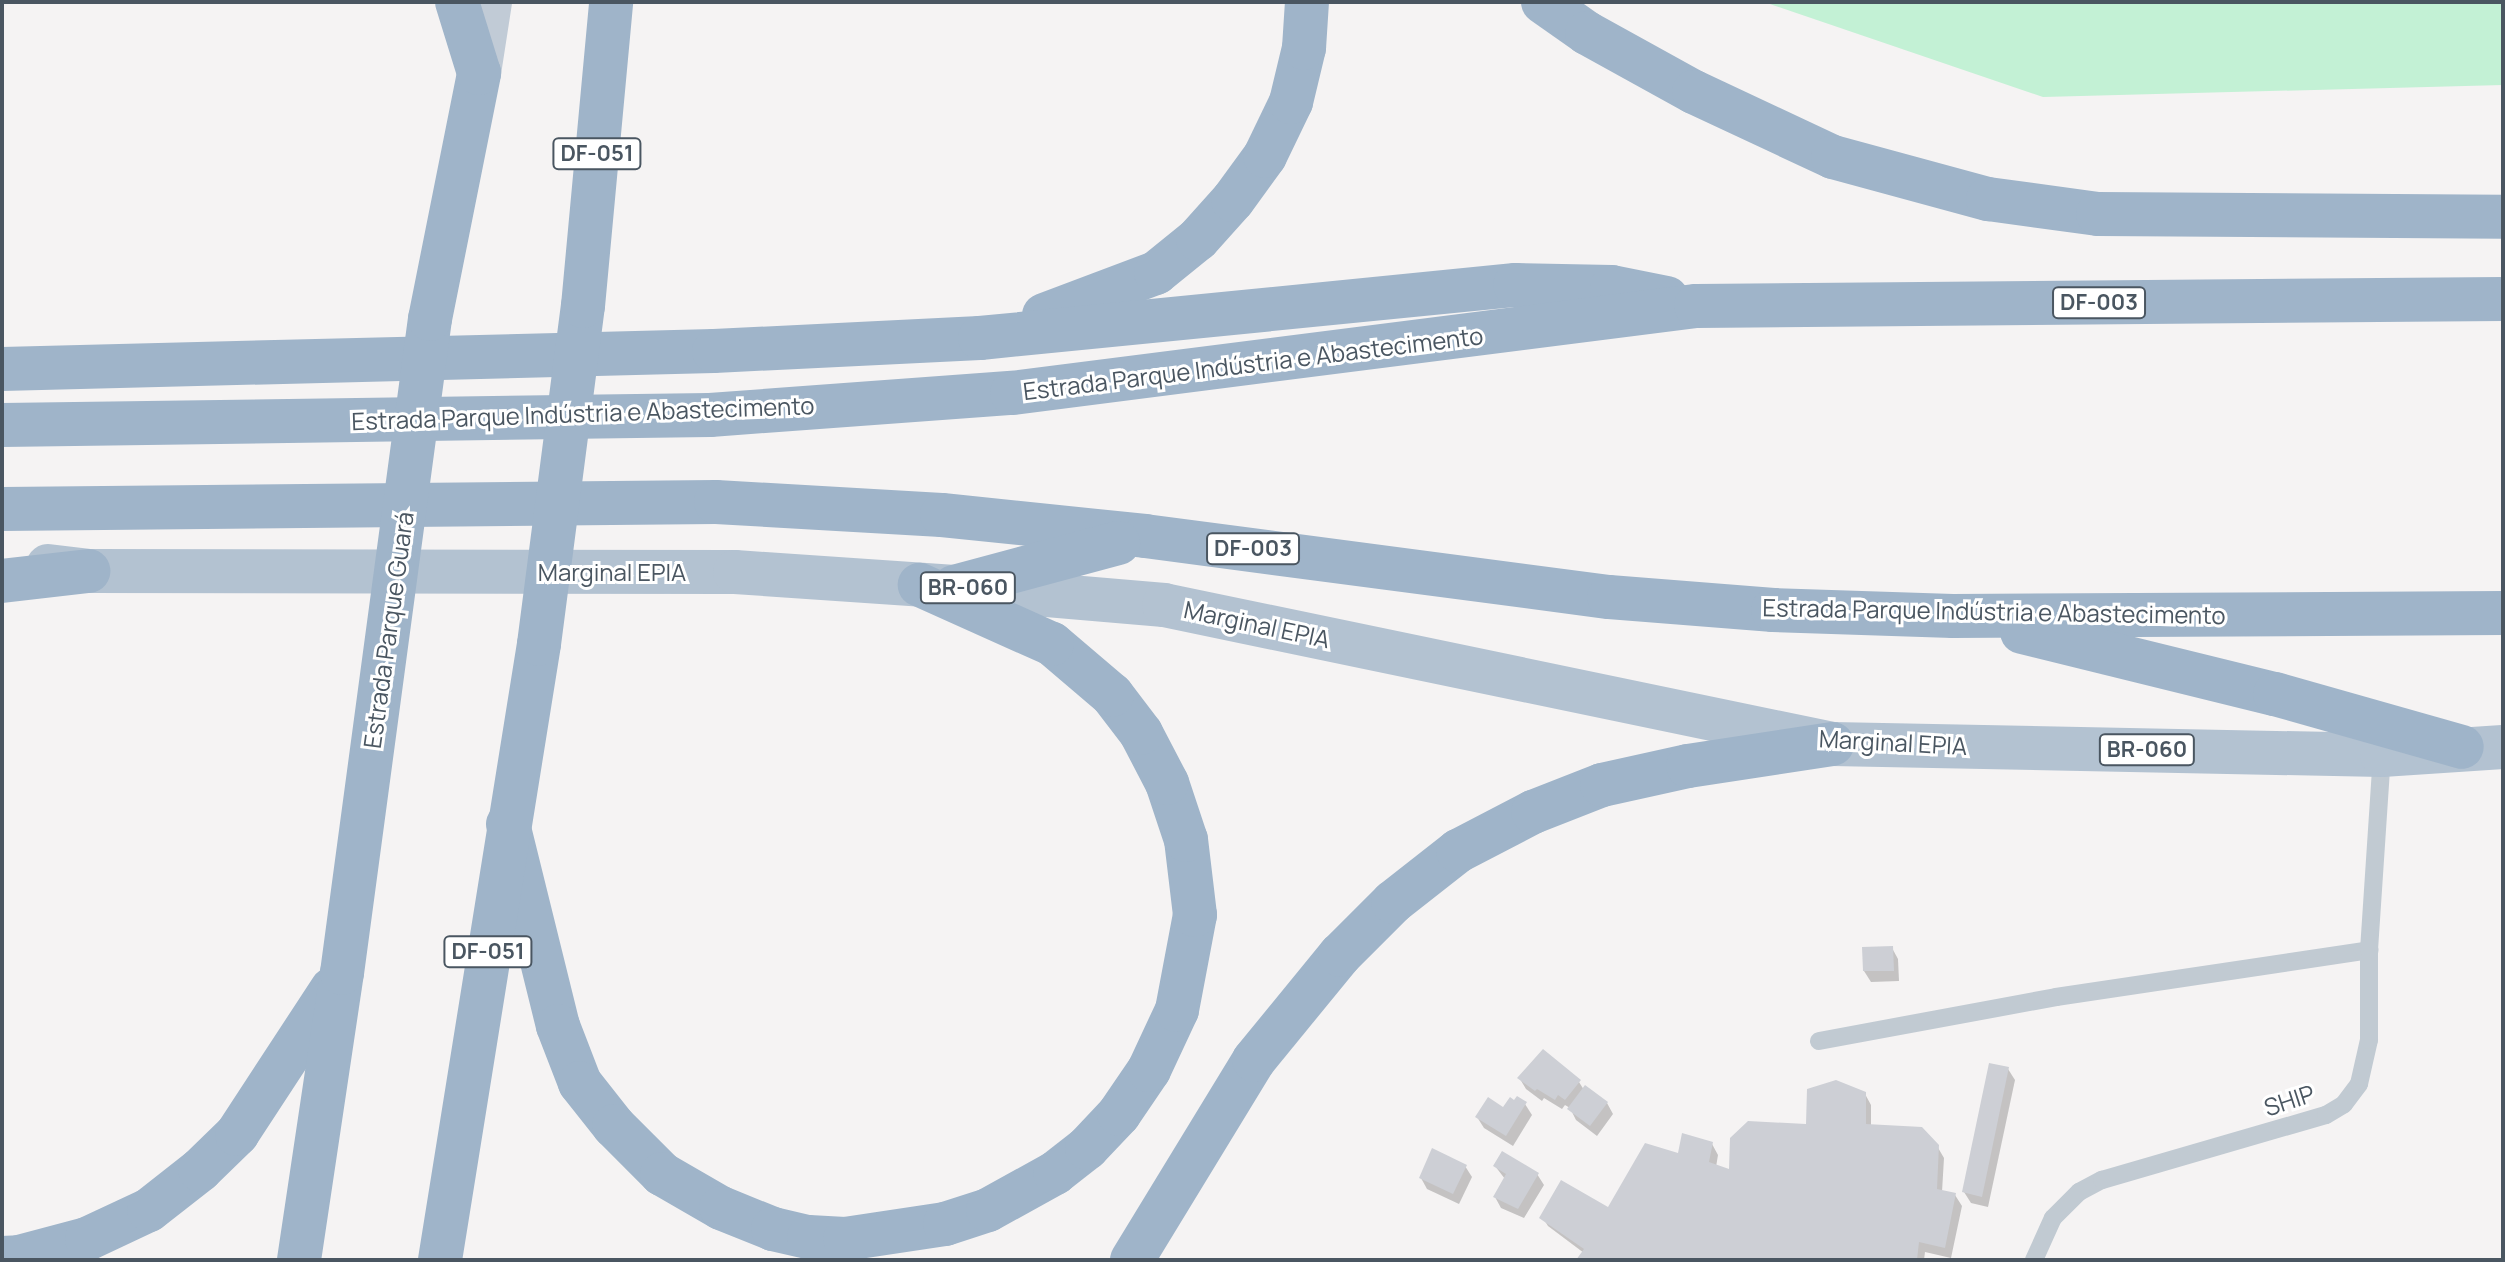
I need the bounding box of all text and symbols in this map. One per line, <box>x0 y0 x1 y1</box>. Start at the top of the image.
road number: DF-051 <box>551 136 643 172</box>
road number: DF-003 <box>2051 285 2147 321</box>
street label: Estrada Parque Indústria e Abastecimento <box>1021 320 1485 406</box>
street label: Estrada Parque Indústria e Abastecimento <box>351 391 815 435</box>
street label: Estrada Parque Guará <box>357 510 419 750</box>
road number: DF-003 <box>1205 531 1301 567</box>
street label: Marginal EPIA <box>538 558 686 586</box>
road number: BR-060 <box>918 570 1018 606</box>
street label: Estrada Parque Indústria e Abastecimento <box>1762 593 2226 629</box>
street label: Marginal EPIA <box>1181 594 1333 654</box>
street label: Marginal EPIA <box>1818 724 1968 760</box>
road number: BR-060 <box>2097 732 2197 768</box>
road number: DF-051 <box>442 934 534 970</box>
street label: SHIP <box>2260 1078 2318 1122</box>

